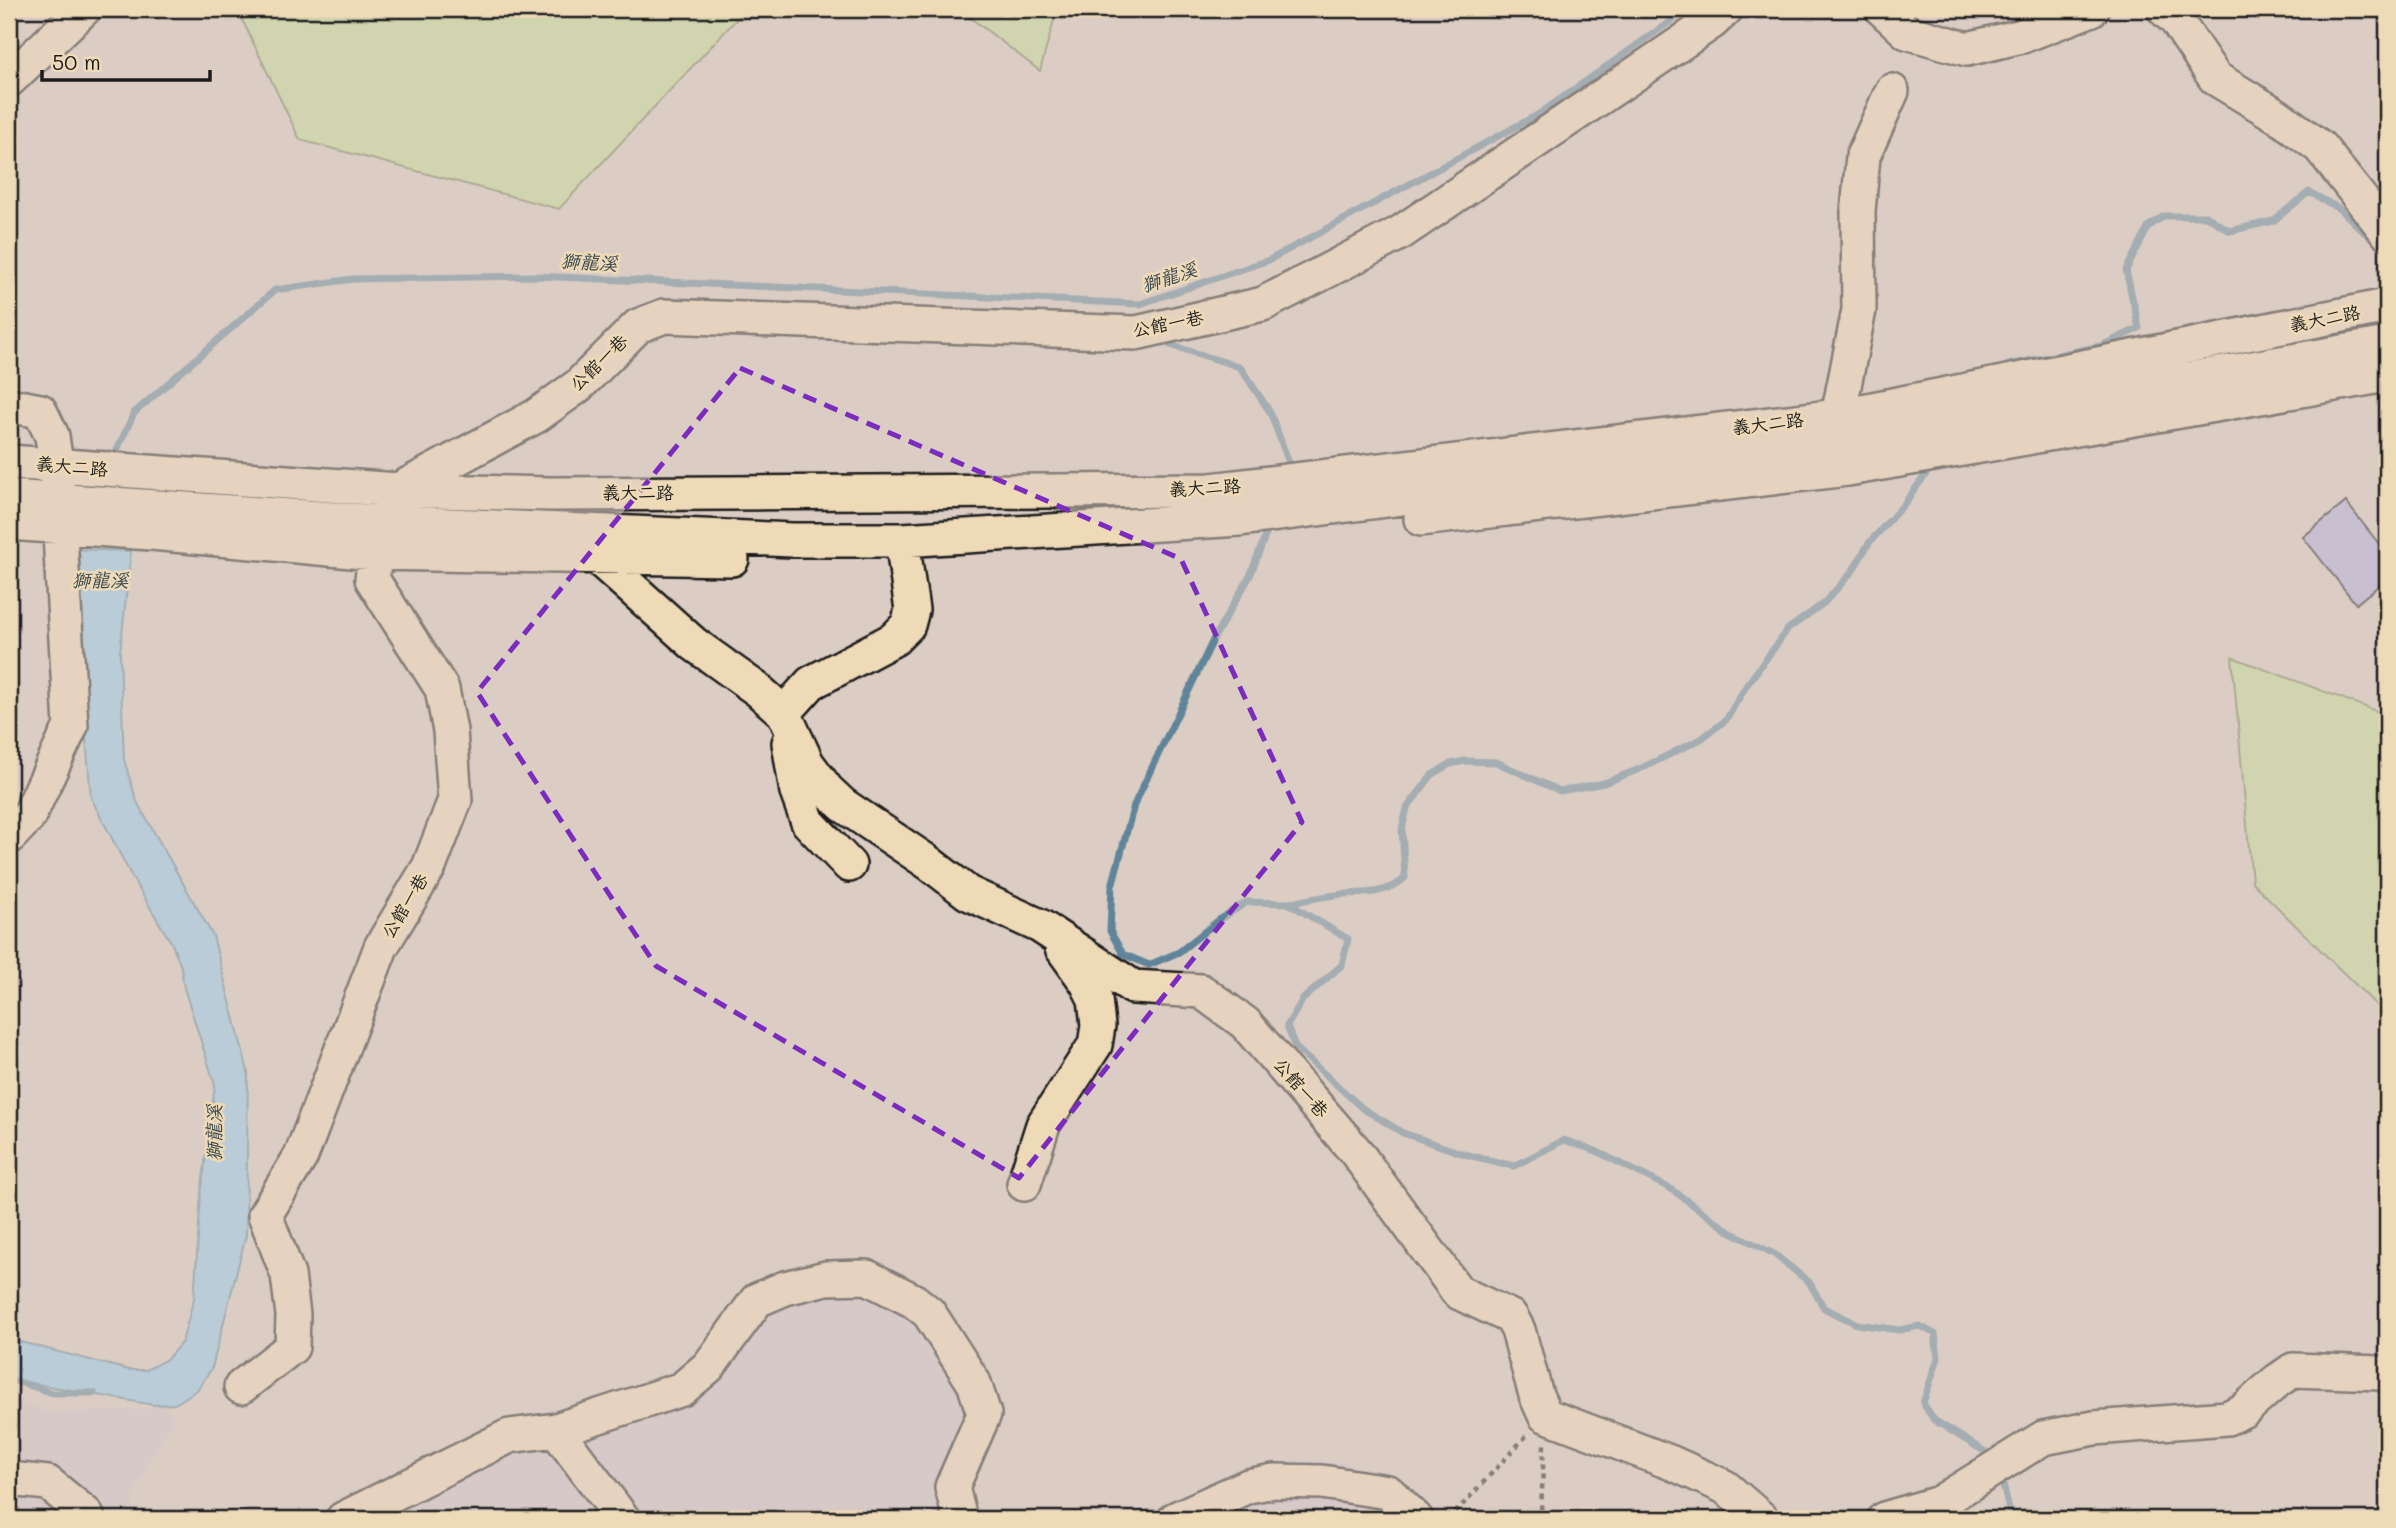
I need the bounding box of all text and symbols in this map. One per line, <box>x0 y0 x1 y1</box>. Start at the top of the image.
scale bar <box>42 38 210 82</box>
text: 50 m <box>52 48 101 75</box>
water label: 獅龍溪 <box>560 248 619 276</box>
water label: 獅龍溪 <box>1138 256 1201 297</box>
street label: 義大二路 <box>2287 299 2362 337</box>
street label: 公館一巷 <box>1130 304 1205 342</box>
street label: 公館一巷 <box>564 329 633 396</box>
street label: 義大二路 <box>1731 407 1805 439</box>
street label: 義大二路 <box>35 451 109 481</box>
street label: 義大二路 <box>1168 473 1242 501</box>
street label: 義大二路 <box>602 480 674 504</box>
water label: 獅龍溪 <box>71 567 129 592</box>
street label: 公館一巷 <box>375 868 433 943</box>
street label: 公館一巷 <box>1269 1052 1334 1122</box>
water label: 獅龍溪 <box>201 1104 226 1162</box>

